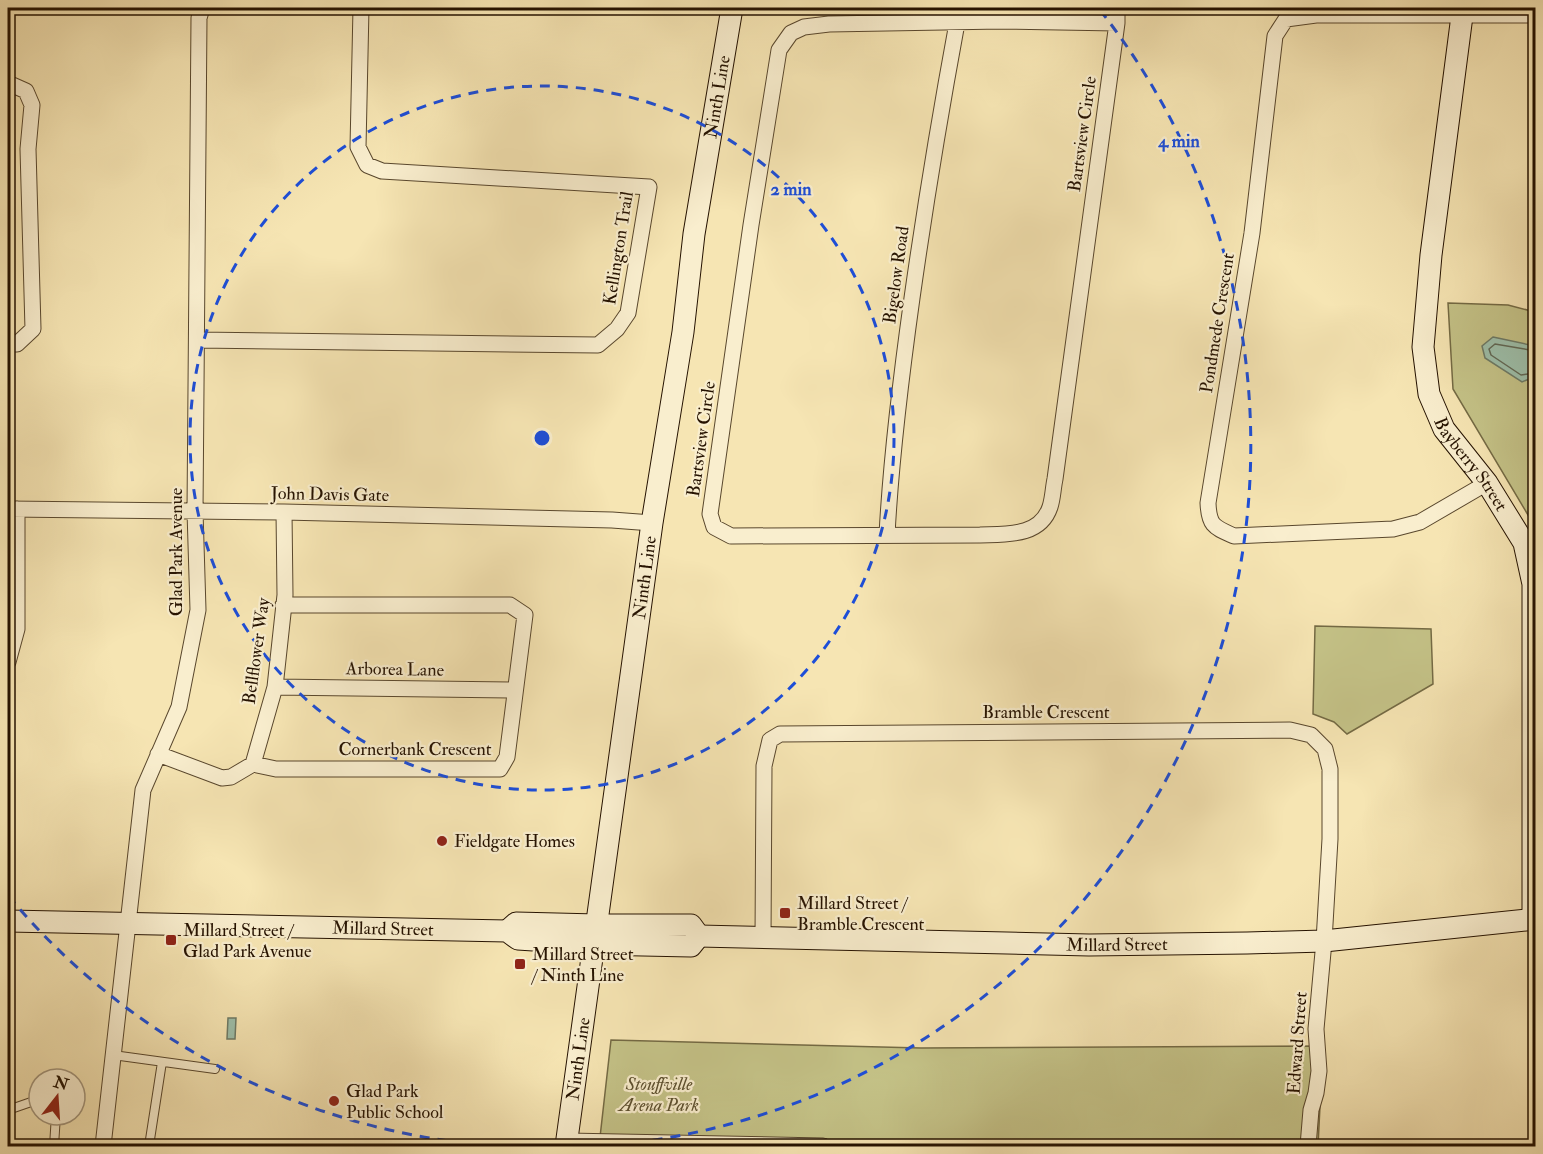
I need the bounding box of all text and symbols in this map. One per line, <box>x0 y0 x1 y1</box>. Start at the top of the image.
street label: Ninth Line <box>699 53 736 140</box>
street label: Bartsview Circle <box>1063 74 1102 193</box>
text: 4 min <box>1157 130 1200 153</box>
text: 2 min <box>771 178 812 201</box>
street label: Kellington Trail <box>598 189 639 306</box>
street label: Bigelow Road <box>878 225 915 325</box>
street label: Pondmede Crescent <box>1195 251 1240 395</box>
street label: Bartsview Circle <box>682 379 721 498</box>
street label: Bayberry Street <box>1428 414 1513 516</box>
centre of rings <box>532 428 552 448</box>
street label: John Davis Gate <box>270 482 390 507</box>
street label: Glad Park Avenue <box>165 487 188 616</box>
street label: Ninth Line <box>628 534 662 621</box>
street label: Bellflower Way <box>238 595 276 706</box>
street label: Arborea Lane <box>345 657 445 682</box>
street label: Bramble Crescent <box>982 701 1110 724</box>
street label: Cornerbank Crescent <box>338 738 492 761</box>
place label: Fieldgate Homes <box>454 830 575 853</box>
marker: Fieldgate Homes <box>435 834 449 848</box>
place label: Millard Street / Bramble Crescent <box>797 892 925 936</box>
marker: Millard Street / Bramble Crescent <box>778 906 792 920</box>
street label: Millard Street <box>332 916 434 942</box>
place label: Millard Street / Glad Park Avenue <box>183 919 312 963</box>
marker: Millard Street / Glad Park Avenue <box>164 933 178 947</box>
street label: Millard Street <box>1066 933 1168 957</box>
place label: Millard Street / Ninth Line <box>530 943 634 987</box>
marker: Millard Street / Ninth Line <box>513 957 527 971</box>
street label: Edward Street <box>1282 991 1313 1095</box>
street label: Ninth Line <box>561 1015 596 1102</box>
north arrow <box>27 1067 87 1127</box>
text: N <box>50 1072 72 1095</box>
park label: Stouffville Arena Park <box>617 1073 699 1117</box>
place label: Glad Park Public School <box>346 1080 444 1124</box>
marker: Glad Park Public School <box>327 1094 341 1108</box>

